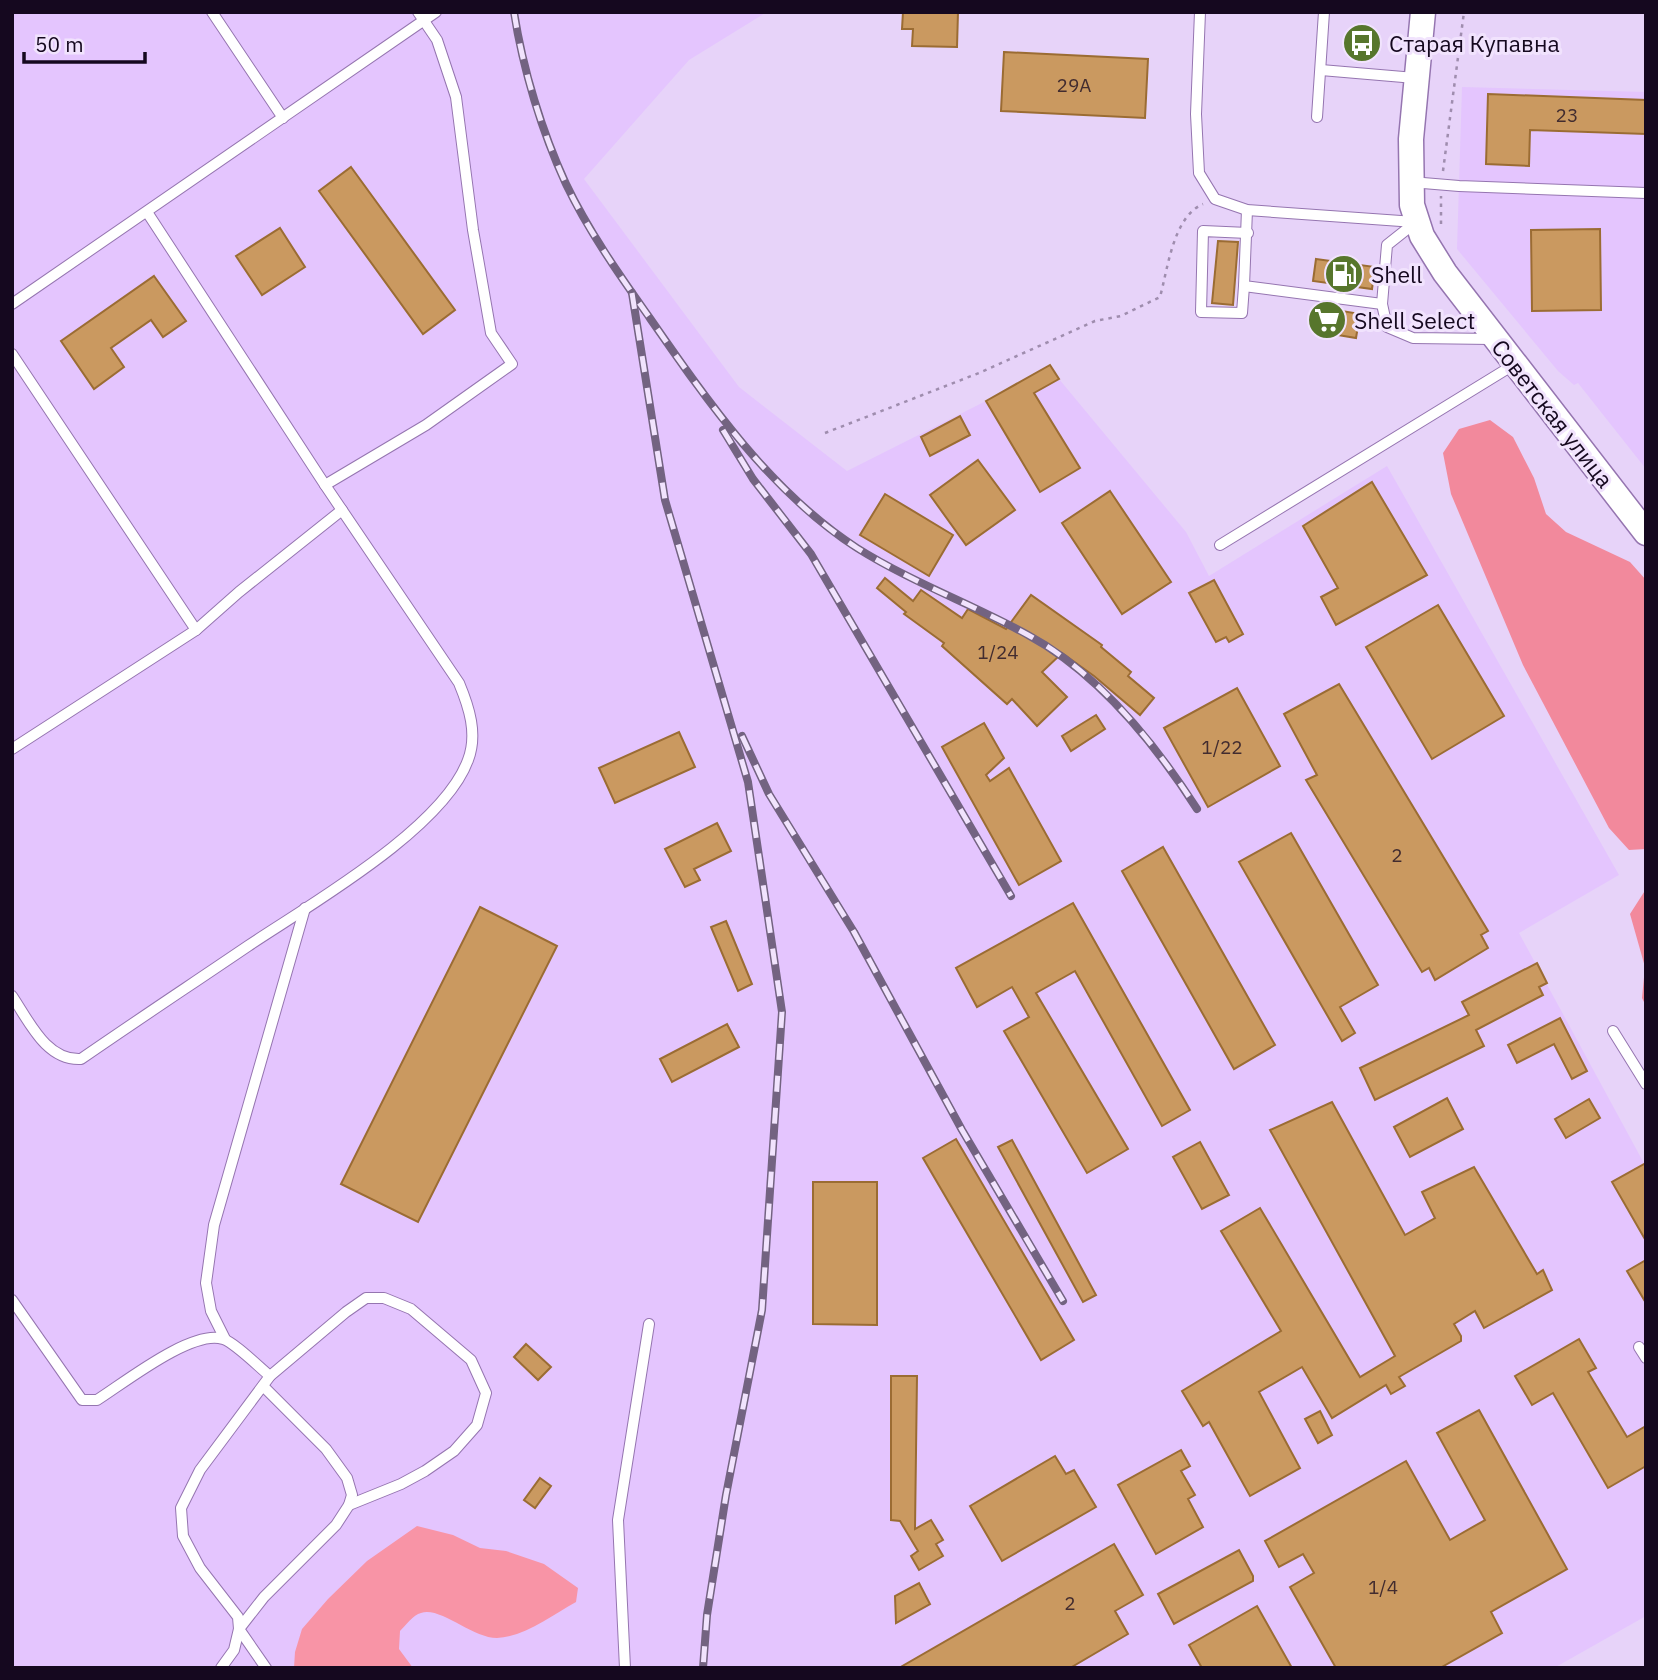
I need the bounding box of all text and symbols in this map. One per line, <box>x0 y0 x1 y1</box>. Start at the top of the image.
scale bar <box>24 21 145 65</box>
bus stop icon: Старая Купавна <box>1341 22 1383 64</box>
place label: Старая Купавна <box>1389 28 1560 58</box>
text: 50 m <box>35 30 84 58</box>
house number: 29А <box>1057 73 1091 97</box>
house number: 23 <box>1556 103 1578 127</box>
fuel station icon: Shell <box>1323 253 1365 295</box>
place label: Shell <box>1371 259 1422 289</box>
supermarket icon: Shell Select <box>1306 299 1348 341</box>
place label: Shell Select <box>1354 305 1475 335</box>
street label: Советская улица <box>1486 333 1620 493</box>
house number: 1/24 <box>977 640 1019 664</box>
house number: 1/22 <box>1201 735 1243 759</box>
house number: 2 <box>1391 843 1403 867</box>
house number: 1/4 <box>1368 1575 1398 1599</box>
house number: 2 <box>1064 1591 1076 1615</box>

